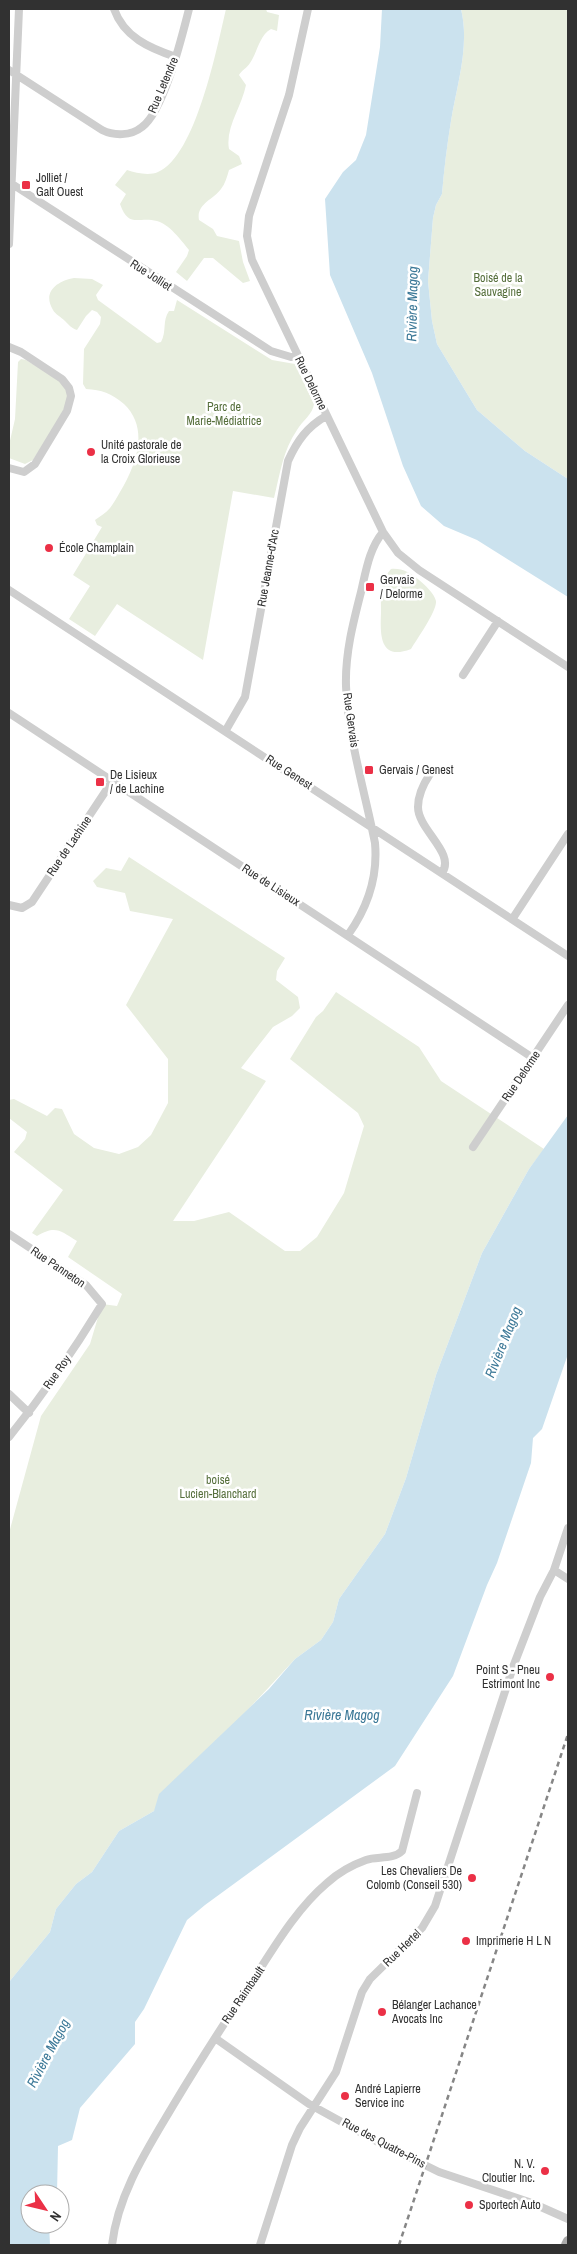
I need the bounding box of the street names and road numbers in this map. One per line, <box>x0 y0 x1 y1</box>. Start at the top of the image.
street label: Rue Letendre <box>144 54 182 116</box>
street label: Rue Jolliet <box>127 256 175 295</box>
street label: Rue Delorme <box>291 353 331 413</box>
street label: Rue Jeanne-d'Arc <box>253 528 283 608</box>
street label: Rue Gervais <box>339 692 363 749</box>
street label: Rue Genest <box>263 751 316 793</box>
street label: Rue de Lachine <box>43 813 95 879</box>
street label: Rue de Lisieux <box>239 860 303 910</box>
street label: Rue Delorme <box>498 1047 544 1105</box>
street label: Rue Panneton <box>27 1243 89 1291</box>
street label: Rue Roy <box>39 1352 75 1392</box>
street label: Rue Hertel <box>380 1926 424 1970</box>
street label: Rue Raimbault <box>218 1963 268 2027</box>
street label: Rue des Quatre-Pins <box>339 2114 429 2172</box>

